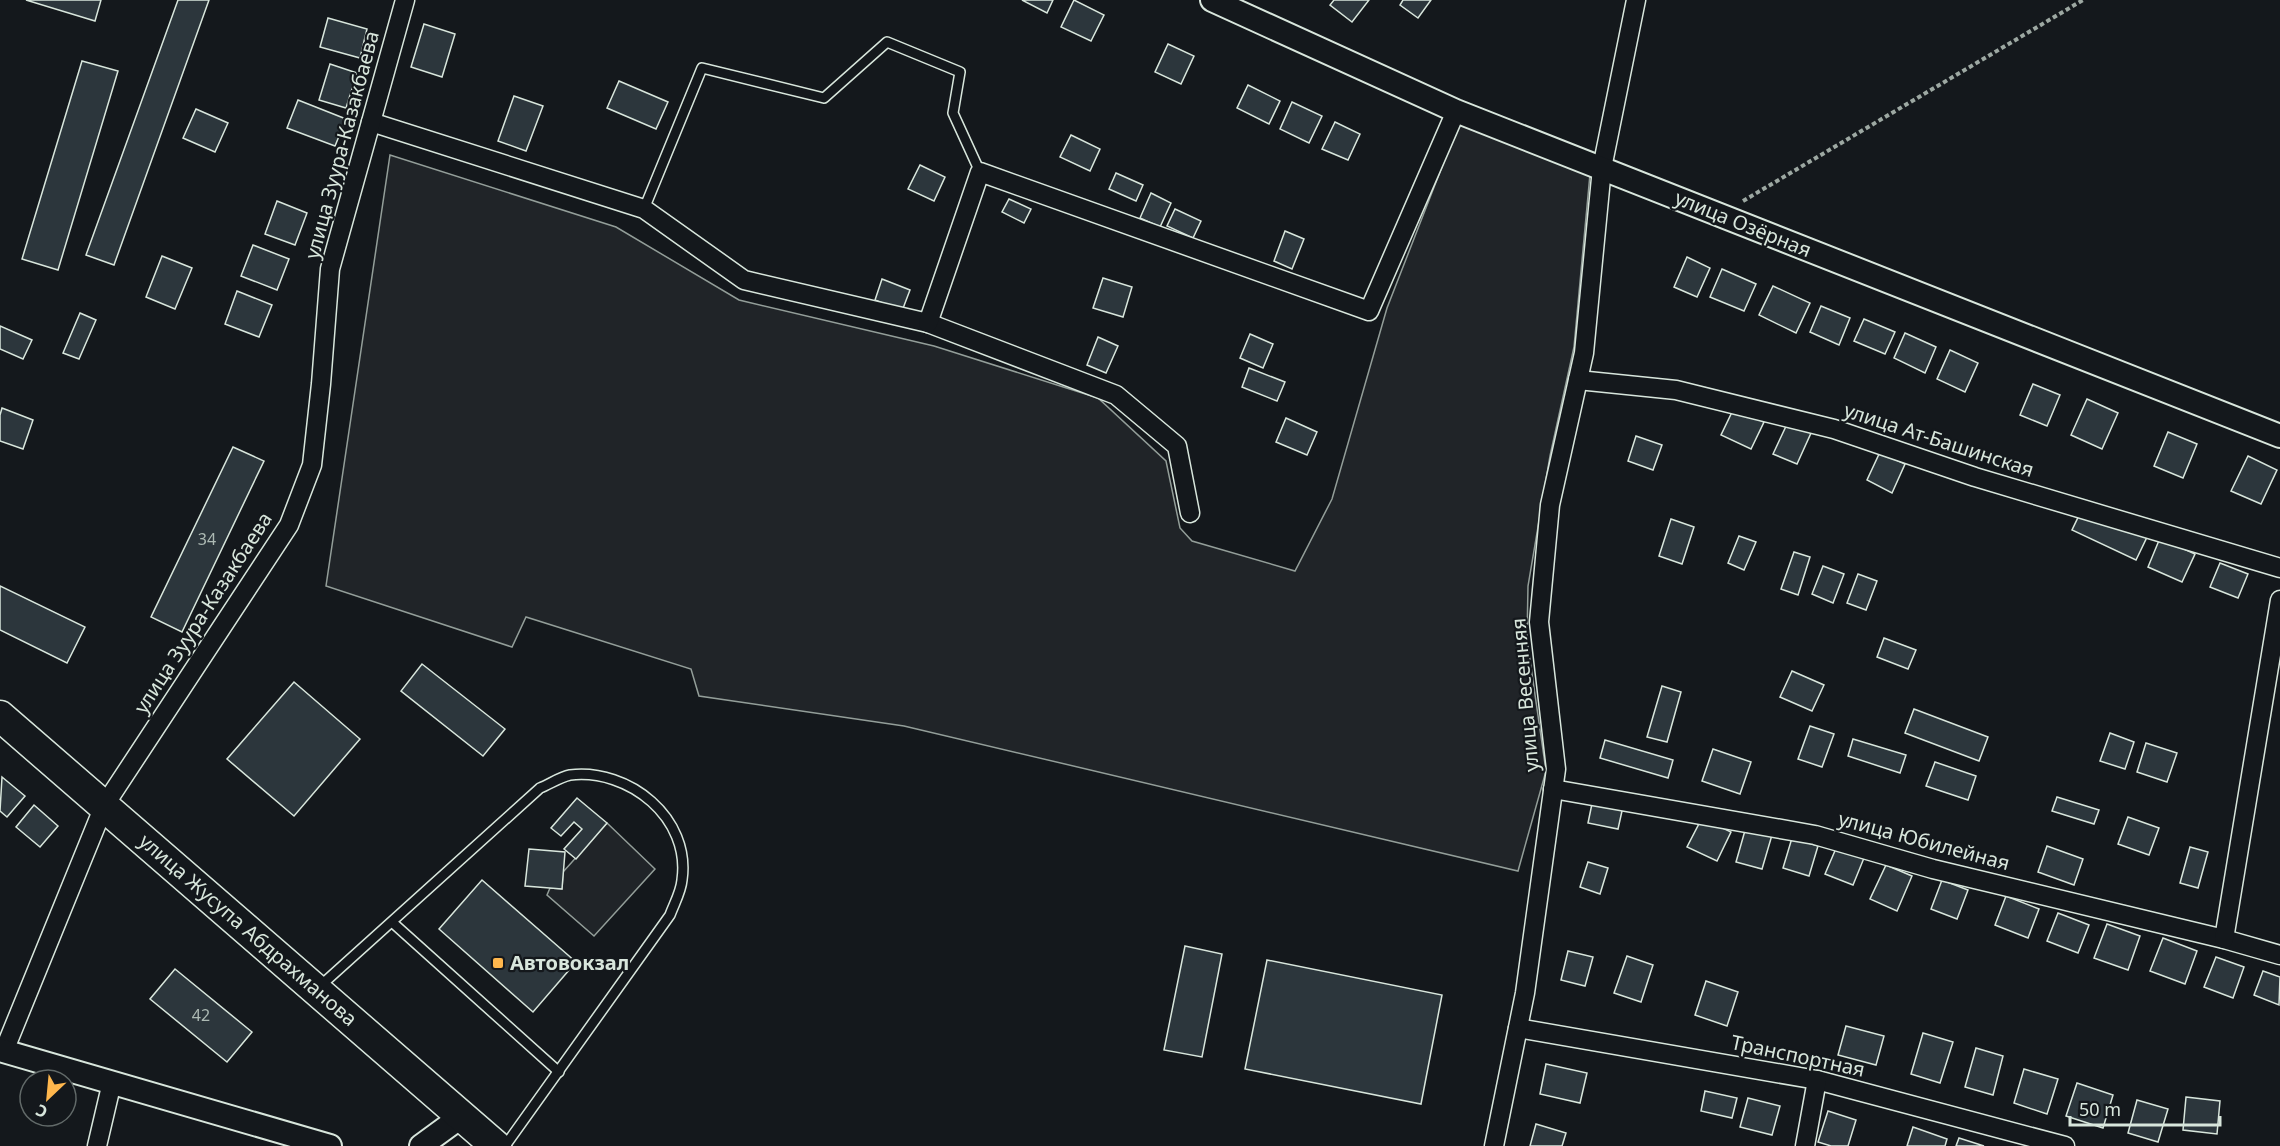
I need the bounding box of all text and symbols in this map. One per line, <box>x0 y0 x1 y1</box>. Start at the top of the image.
street label: улица Зуура-Казакбаева <box>298 28 385 262</box>
street label: улица Озёрная <box>1671 184 1815 263</box>
street label: улица Ат-Башинская <box>1841 396 2038 483</box>
street label: улица Зуура-Казакбаева <box>127 507 278 719</box>
house number: 34 <box>198 528 216 550</box>
street label: улица Весенняя <box>1504 617 1545 773</box>
street label: улица Юбилейная <box>1835 805 2013 876</box>
street label: улица Жусупа Абдрахманова <box>134 827 363 1032</box>
place label: Автовокзал <box>510 949 629 976</box>
marker: Автовокзал <box>491 956 505 970</box>
house number: 42 <box>192 1004 210 1026</box>
street label: Транспортная <box>1729 1028 1867 1083</box>
north arrow <box>18 1068 78 1128</box>
scale bar <box>2070 1089 2220 1127</box>
text: 50 m <box>2079 1097 2121 1121</box>
text: С <box>32 1099 51 1124</box>

